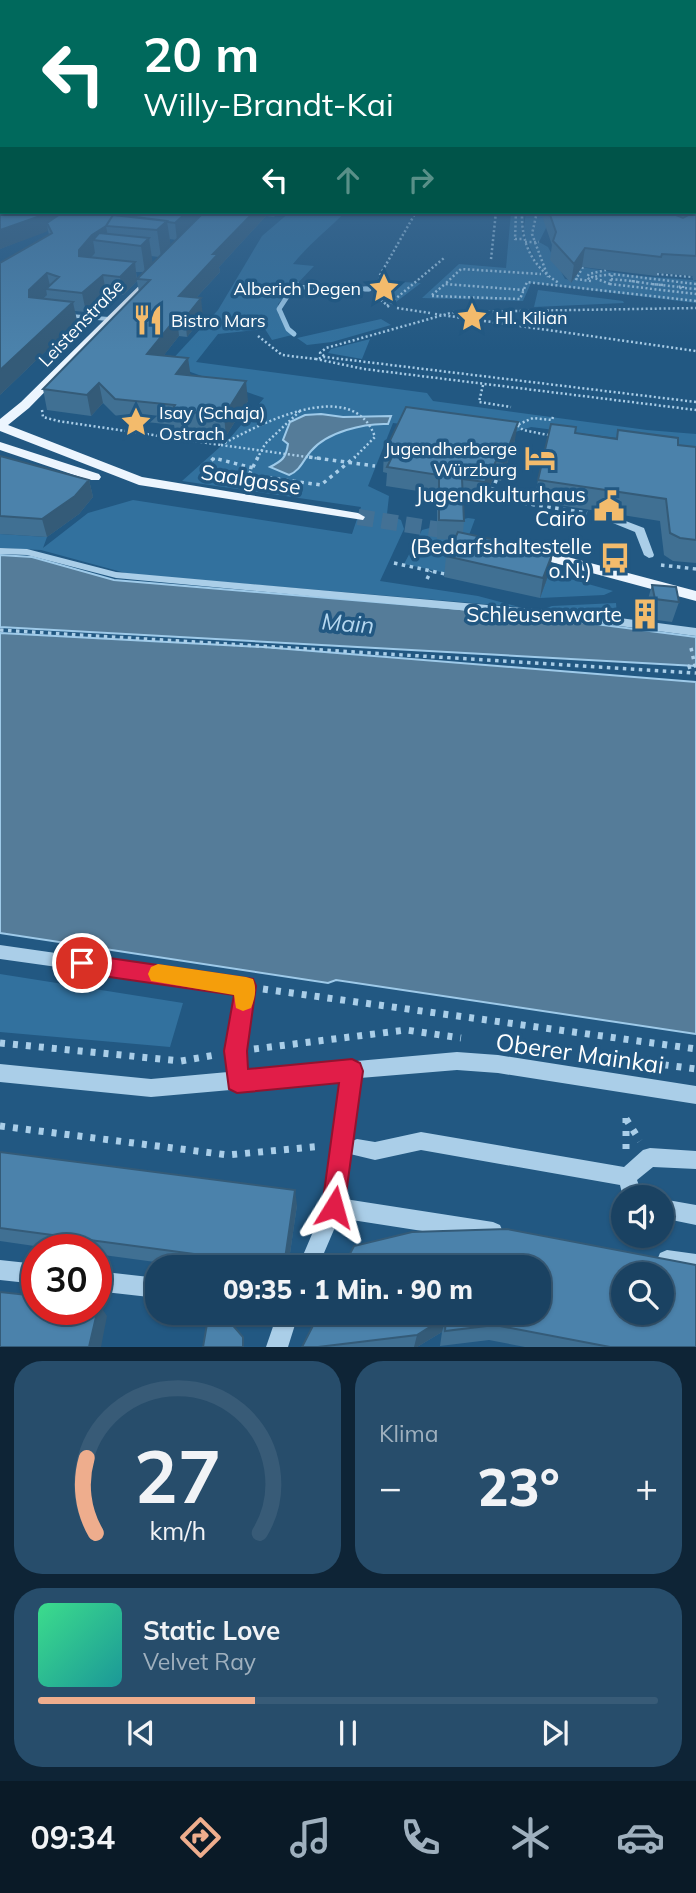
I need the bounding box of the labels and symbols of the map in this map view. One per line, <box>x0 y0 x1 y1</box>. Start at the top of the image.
place icon: Alberich Degen <box>367 271 401 305</box>
street label: Leistenstraße <box>34 274 128 372</box>
place label: Alberich Degen <box>233 277 361 300</box>
place icon: Hl. Kilian <box>455 300 489 334</box>
restaurant icon: Bistro Mars <box>131 303 165 337</box>
place label: Hl. Kilian <box>495 306 568 329</box>
place label: Bistro Mars <box>171 309 266 332</box>
place label: Isay (Schaja) Ostrach <box>159 401 266 445</box>
place icon: Isay (Schaja) Ostrach <box>119 405 153 439</box>
place label: Jugendherberge Würzburg <box>384 437 517 481</box>
hotel icon: Jugendherberge Würzburg <box>523 441 557 475</box>
street label: Saalgasse <box>199 458 303 500</box>
place label: Jugendkulturhaus Cairo <box>416 481 586 531</box>
public building icon: Jugendkulturhaus Cairo <box>592 489 626 523</box>
place label: (Bedarfshaltestelle o.N.) <box>410 533 592 583</box>
bus stop icon: (Bedarfshaltestelle o.N.) <box>598 541 632 575</box>
building icon: Schleusenwarte <box>628 597 662 631</box>
place label: Schleusenwarte <box>466 601 622 627</box>
water label: Main <box>321 606 375 640</box>
pin <box>52 933 112 993</box>
street label: Oberer Mainkai <box>494 1026 666 1080</box>
position arrow <box>297 1170 371 1244</box>
speed limit sign: 30 <box>21 1234 112 1325</box>

